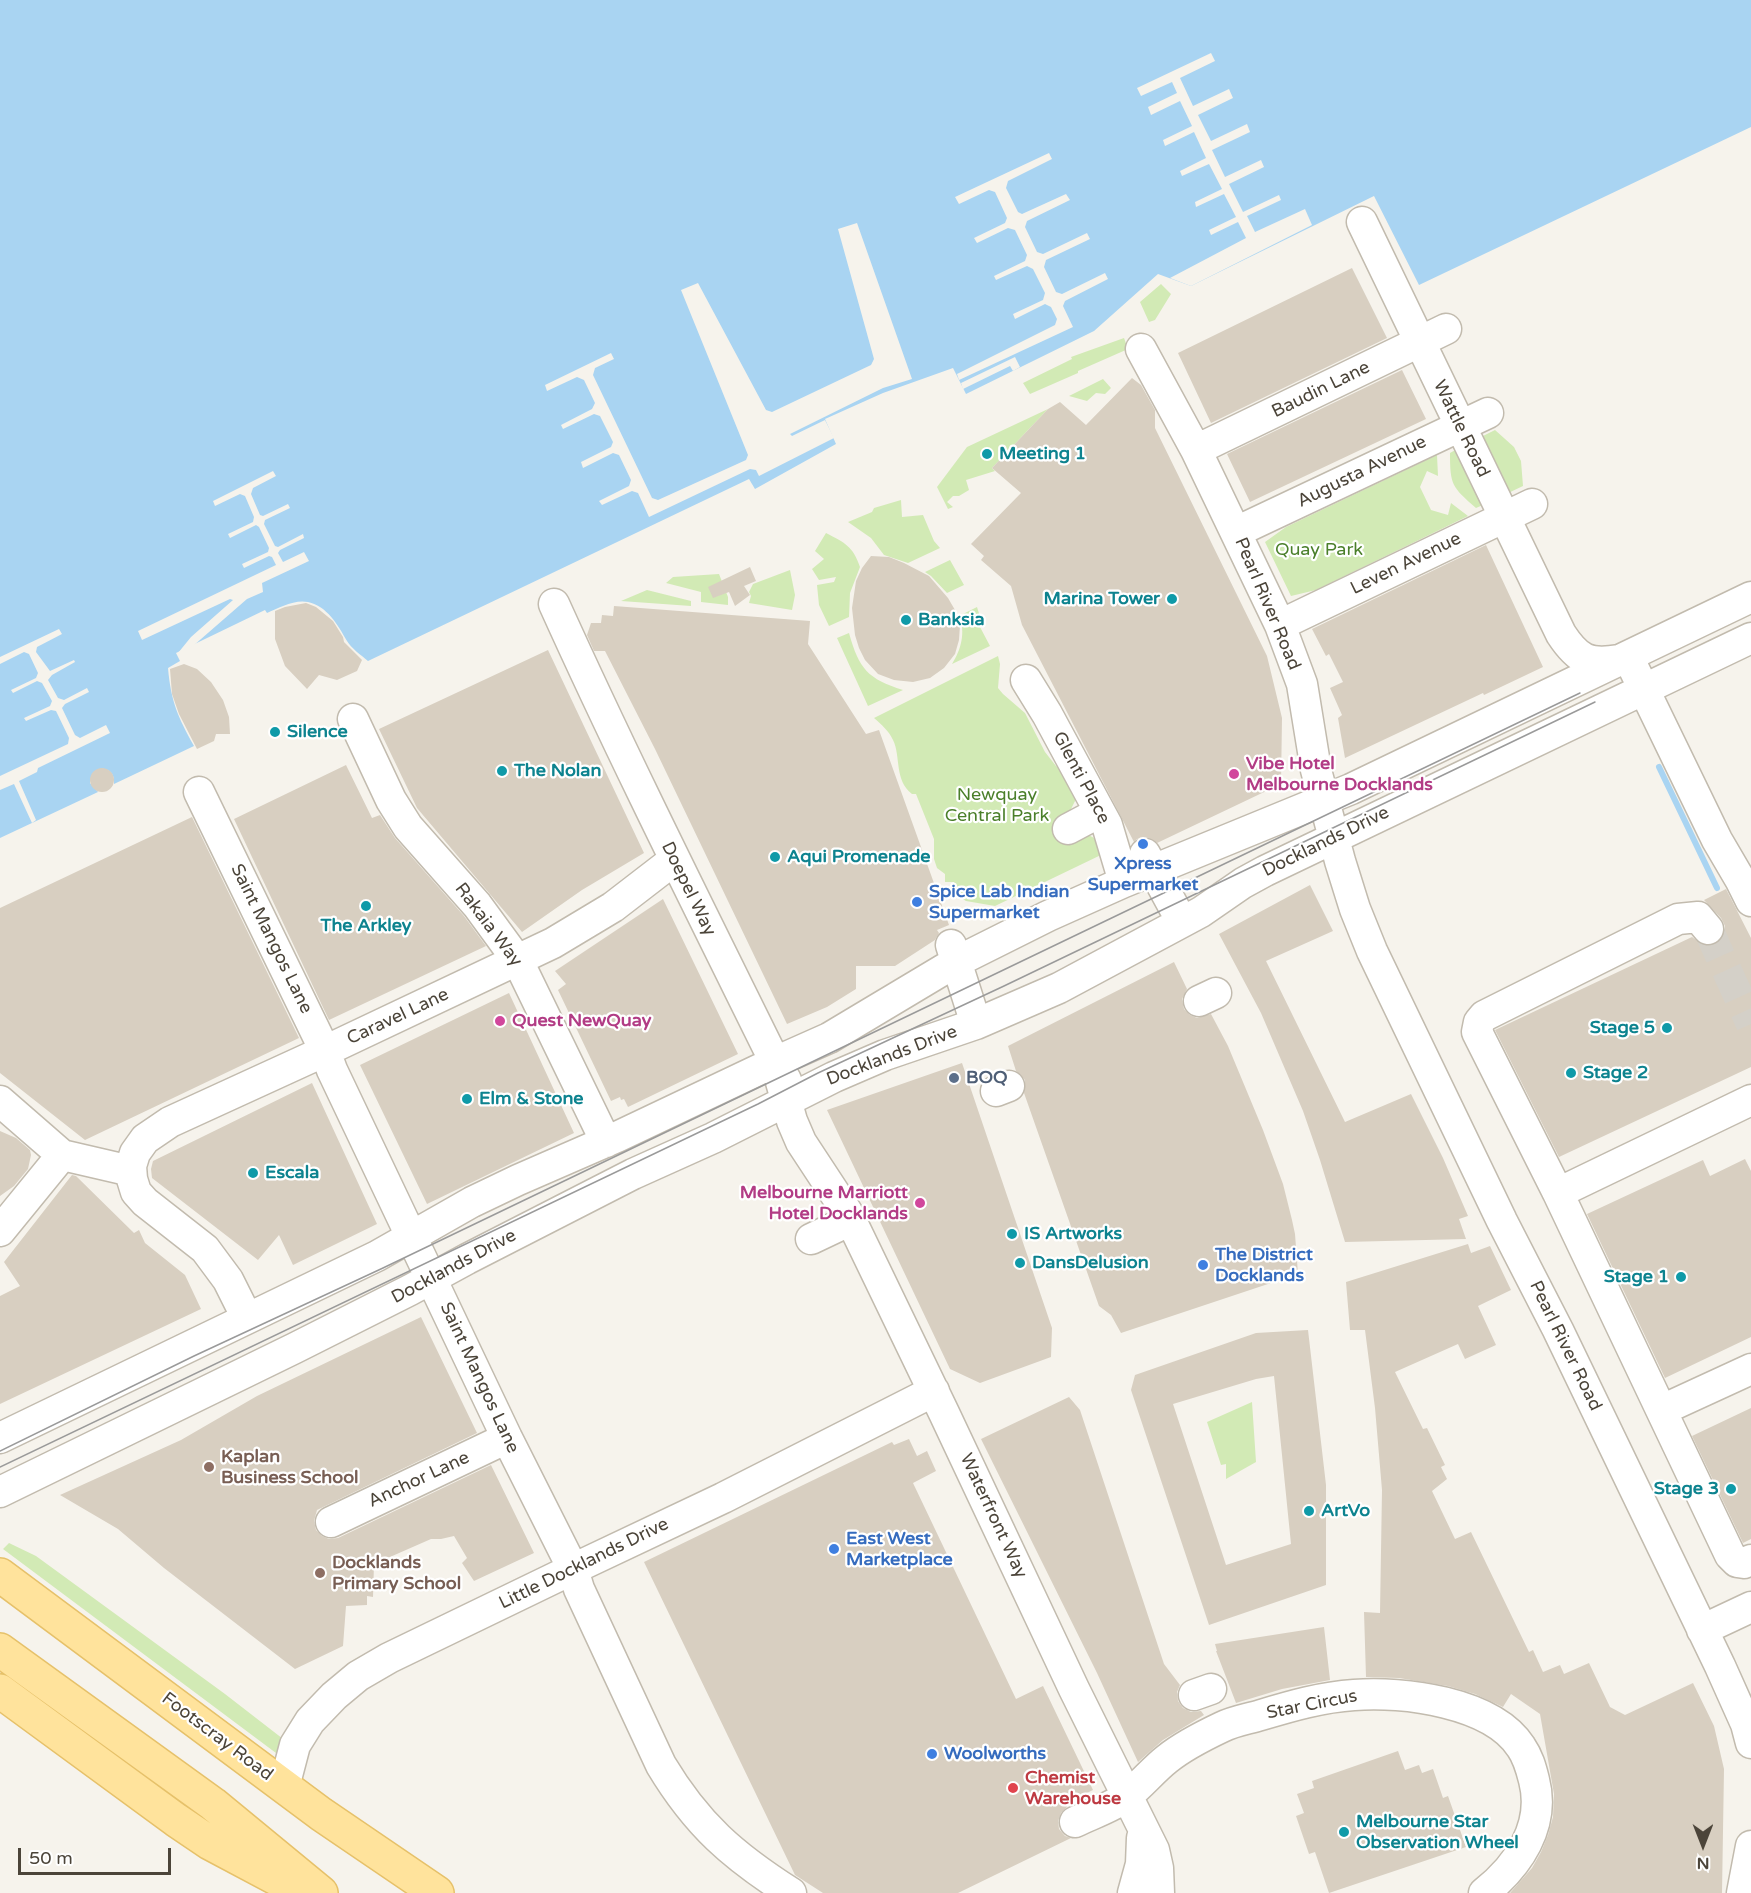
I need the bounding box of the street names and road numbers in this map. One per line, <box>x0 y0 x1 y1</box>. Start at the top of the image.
street label: Baudin Lane <box>1268 357 1374 423</box>
street label: Wattle Road <box>1428 377 1494 481</box>
street label: Augusta Avenue <box>1294 431 1430 513</box>
street label: Leven Avenue <box>1347 528 1465 600</box>
street label: Pearl River Road <box>1229 534 1305 674</box>
street label: Glenti Place <box>1048 728 1114 828</box>
street label: Docklands Drive <box>1259 802 1393 882</box>
street label: Doepel Way <box>656 838 720 940</box>
street label: Saint Mangos Lane <box>225 861 317 1017</box>
street label: Rakaia Way <box>450 879 526 971</box>
street label: Caravel Lane <box>344 984 452 1050</box>
street label: Docklands Drive <box>824 1021 960 1091</box>
street label: Docklands Drive <box>388 1225 520 1309</box>
street label: Pearl River Road <box>1524 1277 1606 1415</box>
street label: Saint Mangos Lane <box>435 1299 523 1457</box>
street label: Anchor Lane <box>365 1447 473 1513</box>
street label: Waterfront Way <box>955 1450 1031 1582</box>
street label: Little Docklands Drive <box>496 1514 672 1614</box>
street label: Star Circus <box>1265 1686 1359 1724</box>
street label: Footscray Road <box>157 1688 277 1786</box>

